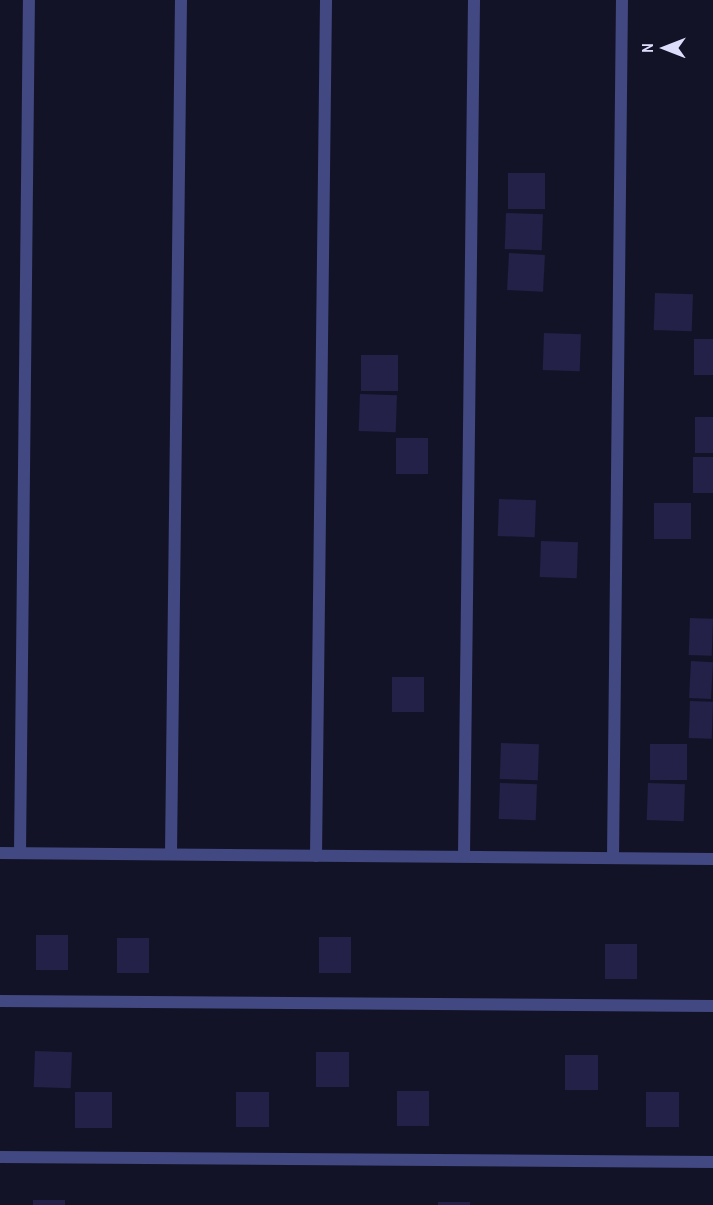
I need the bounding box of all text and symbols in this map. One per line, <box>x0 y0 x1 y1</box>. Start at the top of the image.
north arrow <box>635 18 695 78</box>
text: N <box>636 43 658 53</box>

